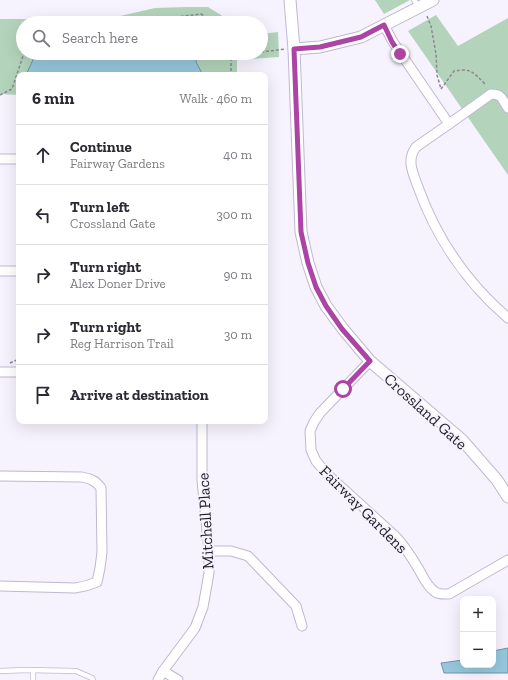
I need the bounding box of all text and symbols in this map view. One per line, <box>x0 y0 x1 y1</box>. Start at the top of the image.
search box <box>16 16 268 60</box>
icon: search <box>30 27 52 49</box>
text: Search here <box>62 29 138 47</box>
route end <box>391 45 409 63</box>
text: 6 min <box>32 88 74 108</box>
text: Walk · 460 m <box>180 91 252 106</box>
text: Continue <box>70 138 132 156</box>
icon: ahead <box>32 144 54 166</box>
text: 40 m <box>223 147 252 162</box>
text: Fairway Gardens <box>70 156 165 171</box>
text: Turn left <box>70 198 130 216</box>
icon: left <box>32 204 54 226</box>
text: 300 m <box>216 207 252 222</box>
text: Crossland Gate <box>70 216 155 231</box>
text: Turn right <box>70 258 141 276</box>
icon: right <box>32 264 54 286</box>
text: 90 m <box>223 267 252 282</box>
text: Alex Doner Drive <box>70 276 166 291</box>
text: Turn right <box>70 318 141 336</box>
icon: right <box>32 324 54 346</box>
text: 30 m <box>224 327 252 342</box>
text: Reg Harrison Trail <box>70 336 174 351</box>
street label: Crossland Gate <box>380 369 471 454</box>
route start <box>334 380 352 398</box>
icon: arrive <box>32 384 54 406</box>
text: Arrive at destination <box>70 386 209 404</box>
street label: Fairway Gardens <box>316 461 412 557</box>
street label: Mitchell Place <box>193 472 218 570</box>
map controls <box>460 596 496 668</box>
button: + <box>460 596 496 632</box>
button: − <box>460 632 496 668</box>

